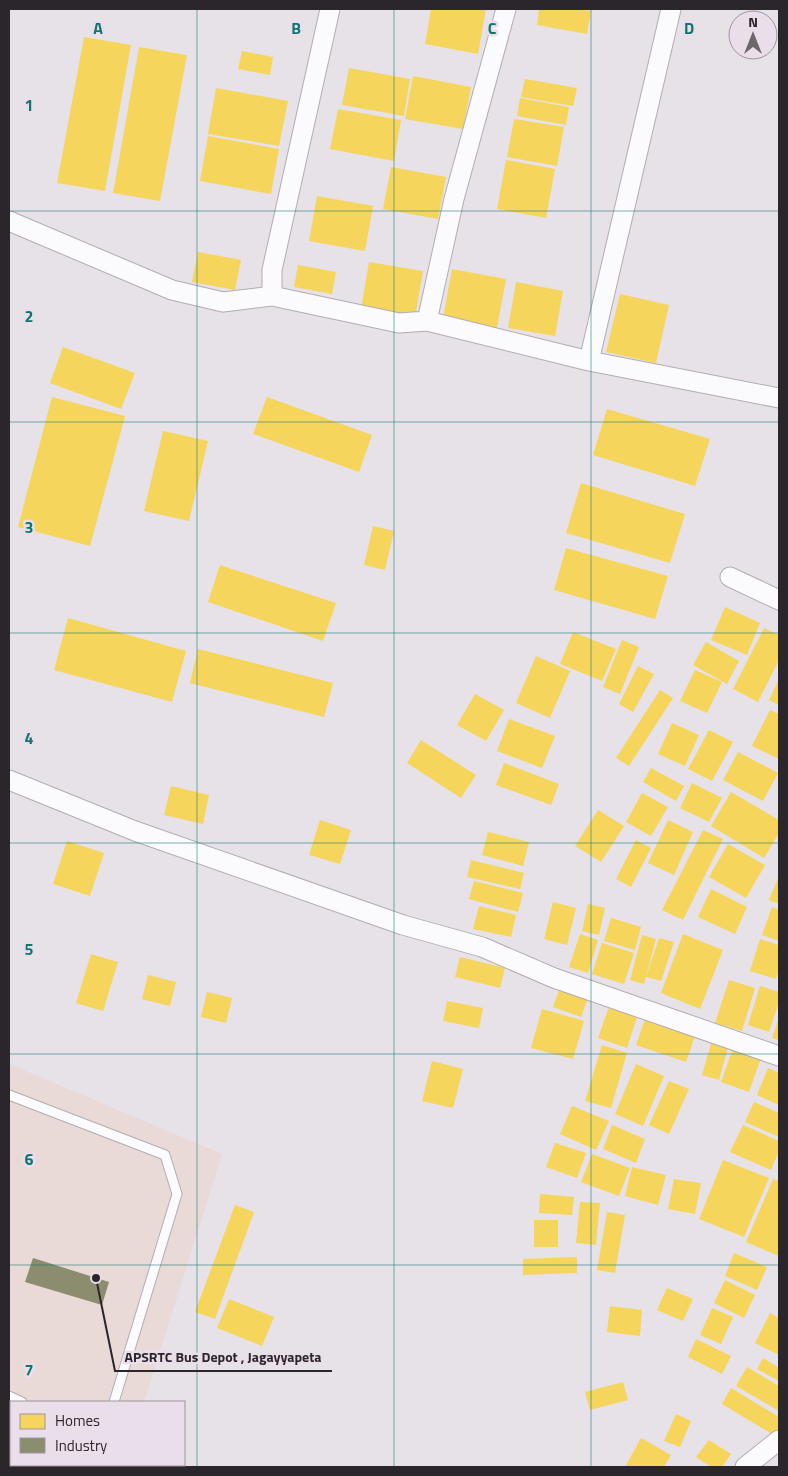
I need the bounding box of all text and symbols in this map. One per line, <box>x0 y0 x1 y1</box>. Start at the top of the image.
north arrow <box>728 10 778 60</box>
text: N <box>748 11 758 32</box>
text: A <box>93 16 103 40</box>
text: B <box>291 16 301 40</box>
text: C <box>488 16 497 40</box>
text: D <box>684 16 694 40</box>
text: 1 <box>25 93 33 117</box>
text: 2 <box>25 304 33 328</box>
text: 3 <box>25 515 33 539</box>
text: 4 <box>25 726 34 750</box>
text: 5 <box>25 937 34 961</box>
text: 6 <box>25 1147 34 1171</box>
callout: APSRTC Bus Depot , Jagayyapeta <box>115 1342 332 1371</box>
text: APSRTC Bus Depot , Jagayyapeta <box>124 1346 322 1367</box>
text: 7 <box>25 1358 33 1382</box>
legend <box>10 1401 185 1466</box>
text: Homes <box>55 1409 100 1432</box>
text: Industry <box>55 1434 107 1457</box>

